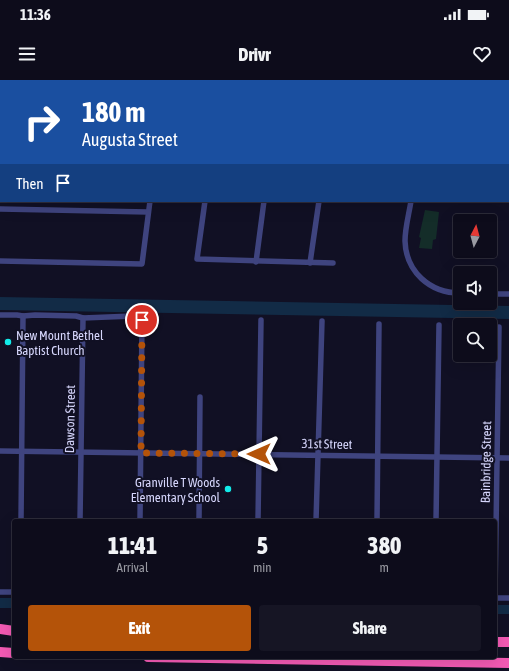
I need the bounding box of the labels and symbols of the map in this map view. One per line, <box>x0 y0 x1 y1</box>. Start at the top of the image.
north arrow <box>453 214 497 258</box>
pin <box>125 303 159 337</box>
place label: New Mount Bethel Baptist Church <box>16 328 104 358</box>
marker: New Mount Bethel Baptist Church <box>3 337 13 347</box>
street label: Dawson Street <box>62 384 78 453</box>
street label: Bainbridge Street <box>478 421 494 503</box>
position arrow <box>238 433 280 475</box>
street label: 31st Street <box>301 436 353 452</box>
place label: Granville T Woods Elementary School <box>131 475 221 505</box>
marker: Granville T Woods Elementary School <box>223 484 233 494</box>

